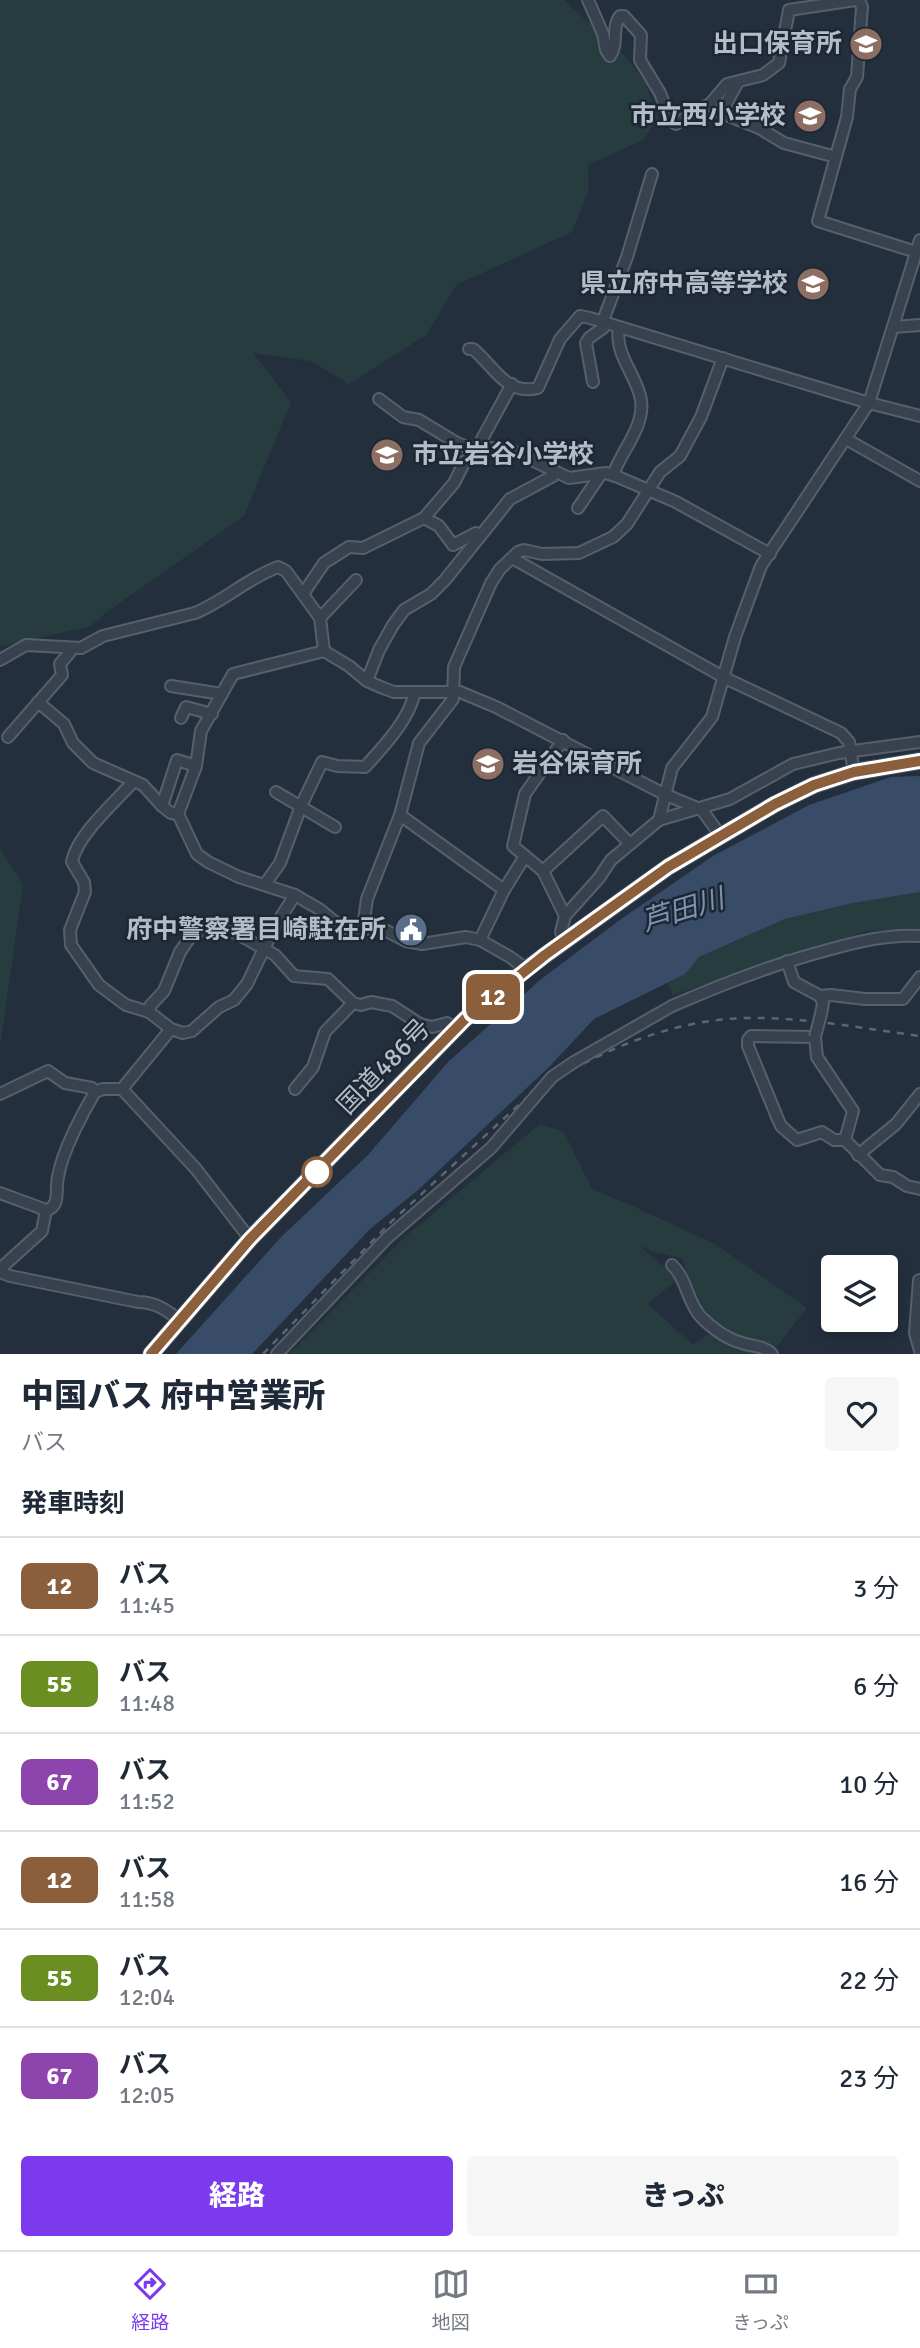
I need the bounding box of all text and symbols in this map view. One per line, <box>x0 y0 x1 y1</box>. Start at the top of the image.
school or university icon: 出口保育所 <box>847 25 885 63</box>
place label: 出口保育所 <box>712 28 842 60</box>
school or university icon: 市立西小学校 <box>791 97 829 135</box>
place label: 市立西小学校 <box>630 100 786 132</box>
school or university icon: 県立府中高等学校 <box>794 265 832 303</box>
place label: 県立府中高等学校 <box>580 268 788 300</box>
school or university icon: 市立岩谷小学校 <box>368 436 406 474</box>
place label: 市立岩谷小学校 <box>412 439 594 471</box>
school or university icon: 岩谷保育所 <box>469 745 507 783</box>
place label: 岩谷保育所 <box>512 748 642 780</box>
water label: 芦田川 <box>638 881 731 939</box>
public building icon: 府中警察署目崎駐在所 <box>392 911 430 949</box>
place label: 府中警察署目崎駐在所 <box>126 914 386 946</box>
line badge: 12 <box>462 974 524 1020</box>
text: 12 <box>480 982 506 1012</box>
street label: 国道486号 <box>331 1013 437 1121</box>
unlabelled marker <box>302 1157 332 1187</box>
map controls <box>821 1255 898 1332</box>
button: layers <box>821 1255 898 1332</box>
text: 中国バス 府中営業所 <box>21 1376 325 1417</box>
button: heart <box>825 1377 899 1451</box>
text: バス <box>21 1428 67 1457</box>
text: 発車時刻 <box>21 1488 125 1520</box>
text: バス <box>119 1559 171 1591</box>
text: 12 <box>47 1571 72 1601</box>
text: 3 分 <box>853 1573 899 1605</box>
text: 11:45 <box>119 1591 175 1620</box>
text: バス <box>119 1657 171 1689</box>
text: 55 <box>47 1669 72 1699</box>
text: 6 分 <box>853 1671 899 1703</box>
text: 11:48 <box>119 1689 175 1718</box>
text: バス <box>119 1755 171 1787</box>
text: 67 <box>47 1767 72 1797</box>
text: 10 分 <box>839 1769 899 1801</box>
text: 11:52 <box>119 1787 175 1816</box>
text: バス <box>119 1853 171 1885</box>
text: 12 <box>47 1865 72 1895</box>
text: 16 分 <box>839 1867 899 1899</box>
text: 11:58 <box>119 1885 175 1914</box>
text: バス <box>119 1951 171 1983</box>
text: 55 <box>47 1963 72 1993</box>
text: 22 分 <box>839 1965 899 1997</box>
text: 12:04 <box>119 1983 175 2012</box>
text: バス <box>119 2049 171 2081</box>
text: 67 <box>47 2061 72 2091</box>
text: 23 分 <box>839 2063 899 2095</box>
text: 12:05 <box>119 2081 175 2110</box>
button: 経路 <box>21 2156 453 2236</box>
button: きっぷ <box>467 2156 899 2236</box>
tab: 経路 <box>131 2265 169 2335</box>
tab: 地図 <box>432 2265 470 2335</box>
tab: きっぷ <box>732 2265 789 2335</box>

